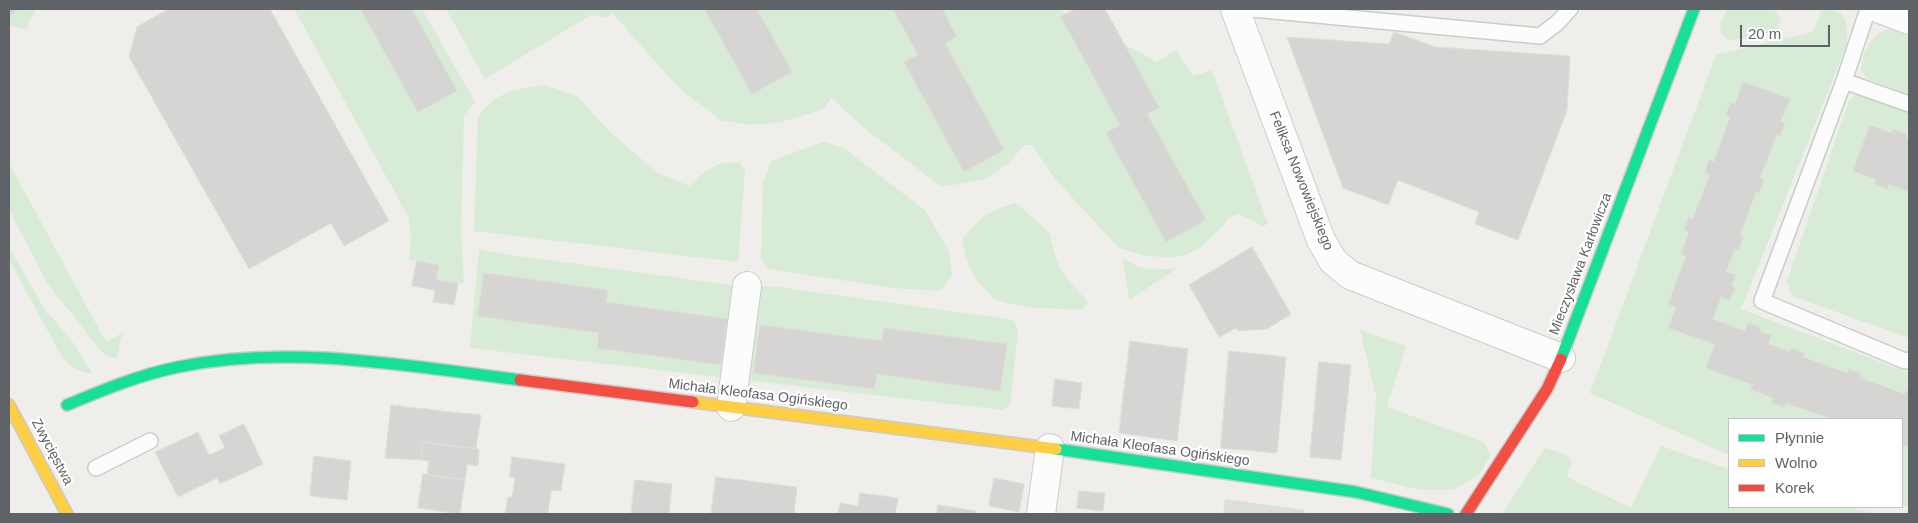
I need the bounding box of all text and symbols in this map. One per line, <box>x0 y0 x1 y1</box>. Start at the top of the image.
scale bar <box>1743 15 1833 47</box>
text: 20 m <box>1748 25 1781 42</box>
street label: Feliksa Nowowiejskiego <box>1265 109 1337 253</box>
street label: Mieczysława Karłowicza <box>1546 191 1616 337</box>
street label: Michała Kleofasa Ogińskiego <box>667 376 849 414</box>
street label: Zwycięstwa <box>28 416 76 488</box>
legend <box>1728 418 1903 508</box>
street label: Michała Kleofasa Ogińskiego <box>1069 428 1251 470</box>
text: Płynnie <box>1775 429 1824 446</box>
text: Wolno <box>1775 454 1817 471</box>
text: Korek <box>1775 479 1814 496</box>

